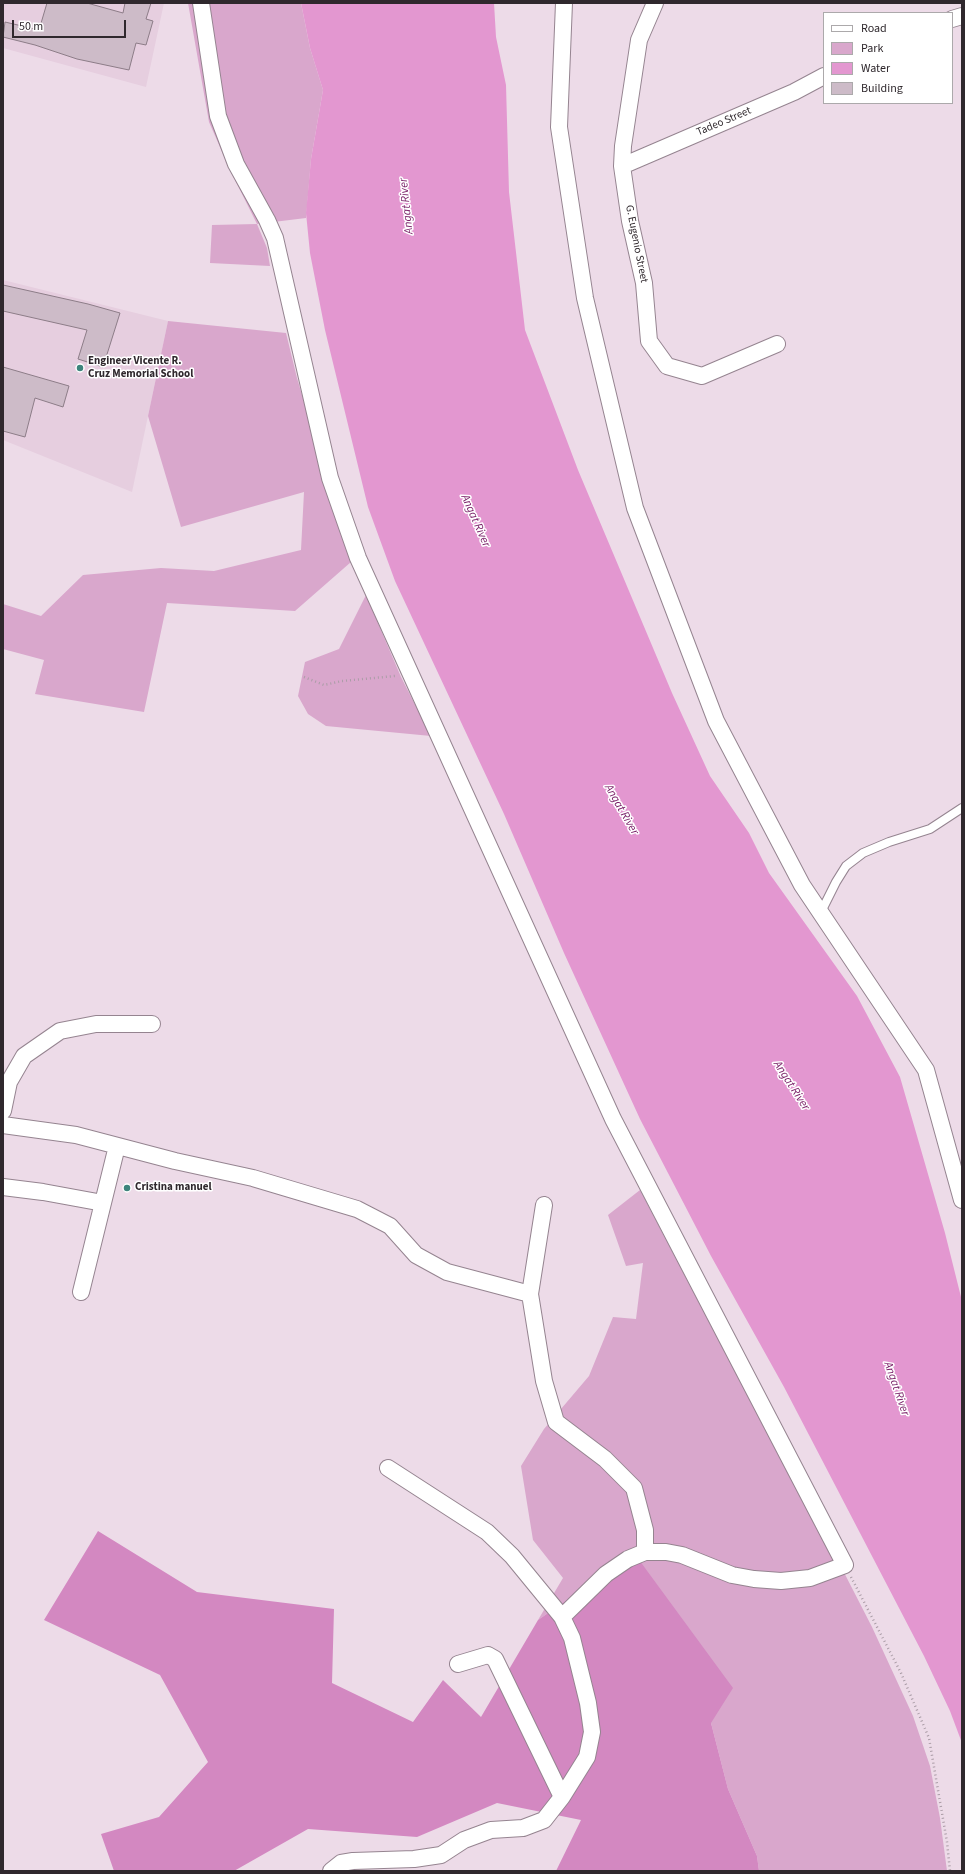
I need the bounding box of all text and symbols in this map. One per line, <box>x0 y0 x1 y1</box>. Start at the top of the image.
scale bar <box>14 12 128 38</box>
legend <box>823 12 953 104</box>
text: 50 m <box>19 18 43 35</box>
text: Road <box>861 20 887 37</box>
text: Park <box>861 40 883 57</box>
text: Water <box>861 60 890 77</box>
text: Building <box>861 80 903 97</box>
street label: Tadeo Street <box>695 105 753 139</box>
water label: Angat River <box>397 177 417 235</box>
street label: G. Eugenio Street <box>622 204 650 284</box>
place label: Engineer Vicente R. Cruz Memorial School <box>88 355 193 381</box>
marker: Engineer Vicente R. Cruz Memorial School <box>75 363 85 373</box>
water label: Angat River <box>457 492 493 550</box>
water label: Angat River <box>601 782 641 838</box>
water label: Angat River <box>770 1059 812 1113</box>
place label: Cristina manuel <box>135 1181 212 1195</box>
marker: Cristina manuel <box>122 1183 132 1193</box>
water label: Angat River <box>880 1360 912 1418</box>

